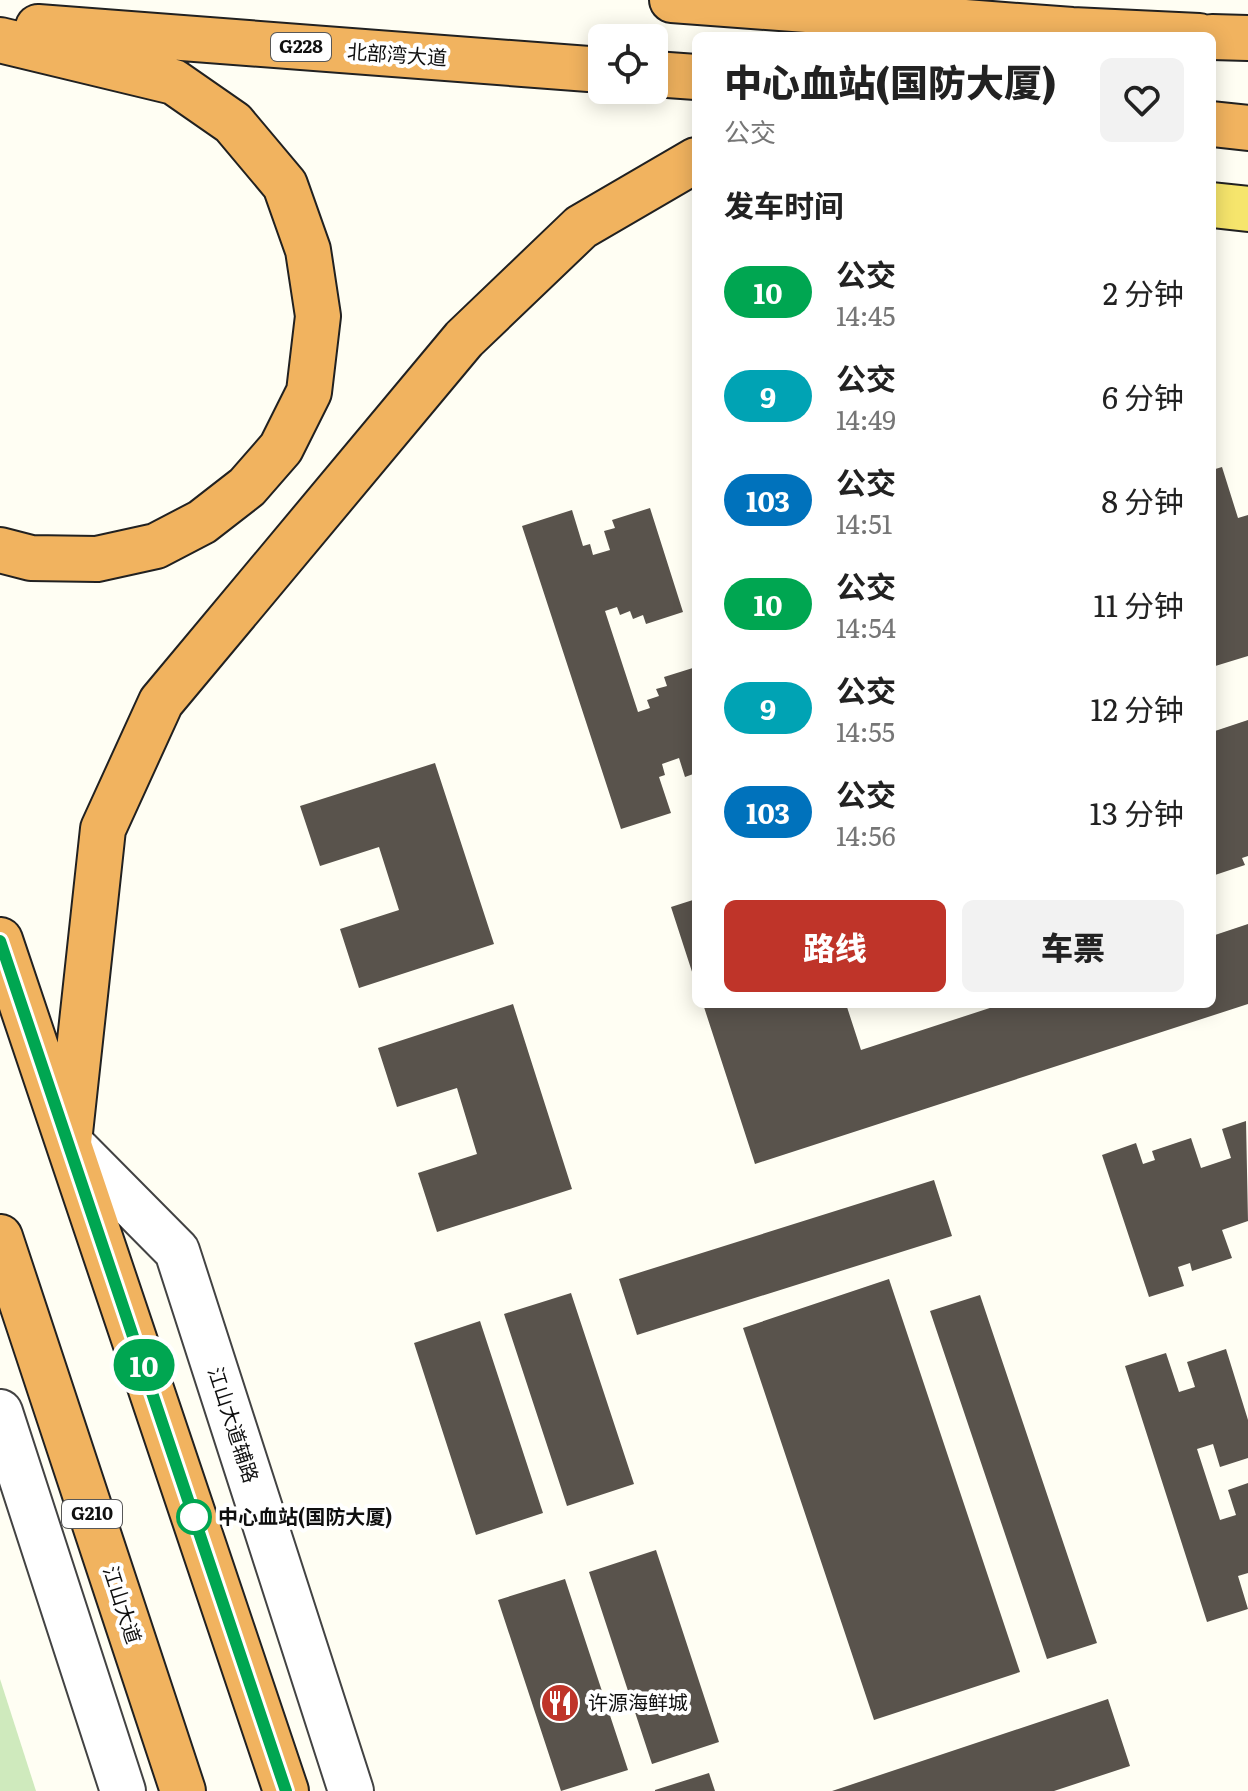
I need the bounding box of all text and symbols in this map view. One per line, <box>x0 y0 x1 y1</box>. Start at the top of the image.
map controls <box>588 24 668 104</box>
button: locate <box>588 24 668 104</box>
road number: G228 <box>271 33 331 61</box>
street label: 北部湾大道 <box>346 35 448 71</box>
text: 中心血站(国防大厦) <box>724 52 1056 109</box>
button: heart <box>1100 58 1184 142</box>
text: 公交 <box>724 111 776 150</box>
text: 发车时间 <box>724 182 844 226</box>
text: 公交 <box>836 251 896 295</box>
text: 2 分钟 <box>1103 270 1184 314</box>
text: 10 <box>754 271 782 313</box>
text: 14:45 <box>836 295 896 334</box>
text: 公交 <box>836 355 896 399</box>
text: 6 分钟 <box>1102 374 1184 418</box>
text: 9 <box>760 375 776 417</box>
text: 14:49 <box>836 399 896 438</box>
text: 公交 <box>836 459 896 503</box>
text: 8 分钟 <box>1101 478 1184 522</box>
text: 103 <box>746 479 790 521</box>
text: 14:51 <box>836 503 892 542</box>
text: 公交 <box>836 563 896 607</box>
text: 11 分钟 <box>1094 582 1184 626</box>
text: 10 <box>754 583 782 625</box>
text: 14:54 <box>836 607 896 646</box>
text: 公交 <box>836 667 896 711</box>
text: 12 分钟 <box>1091 686 1184 730</box>
text: 9 <box>760 687 776 729</box>
text: 14:55 <box>836 711 895 750</box>
text: 公交 <box>836 771 896 815</box>
text: 13 分钟 <box>1090 790 1184 834</box>
text: 103 <box>746 791 790 833</box>
text: 14:56 <box>836 815 896 854</box>
button: 路线 <box>724 900 946 992</box>
button: 车票 <box>962 900 1184 992</box>
line badge: 10 <box>108 1339 180 1391</box>
text: 10 <box>130 1344 158 1386</box>
street label: 江山大道辅路 <box>202 1363 268 1486</box>
road number: G210 <box>62 1500 122 1528</box>
marker: 中心血站(国防大厦) <box>177 1500 211 1534</box>
place label: 中心血站(国防大厦) <box>218 1500 392 1530</box>
street label: 江山大道 <box>97 1562 151 1647</box>
restaurant icon: 许源海鲜城 <box>539 1682 581 1724</box>
place label: 许源海鲜城 <box>588 1686 688 1716</box>

